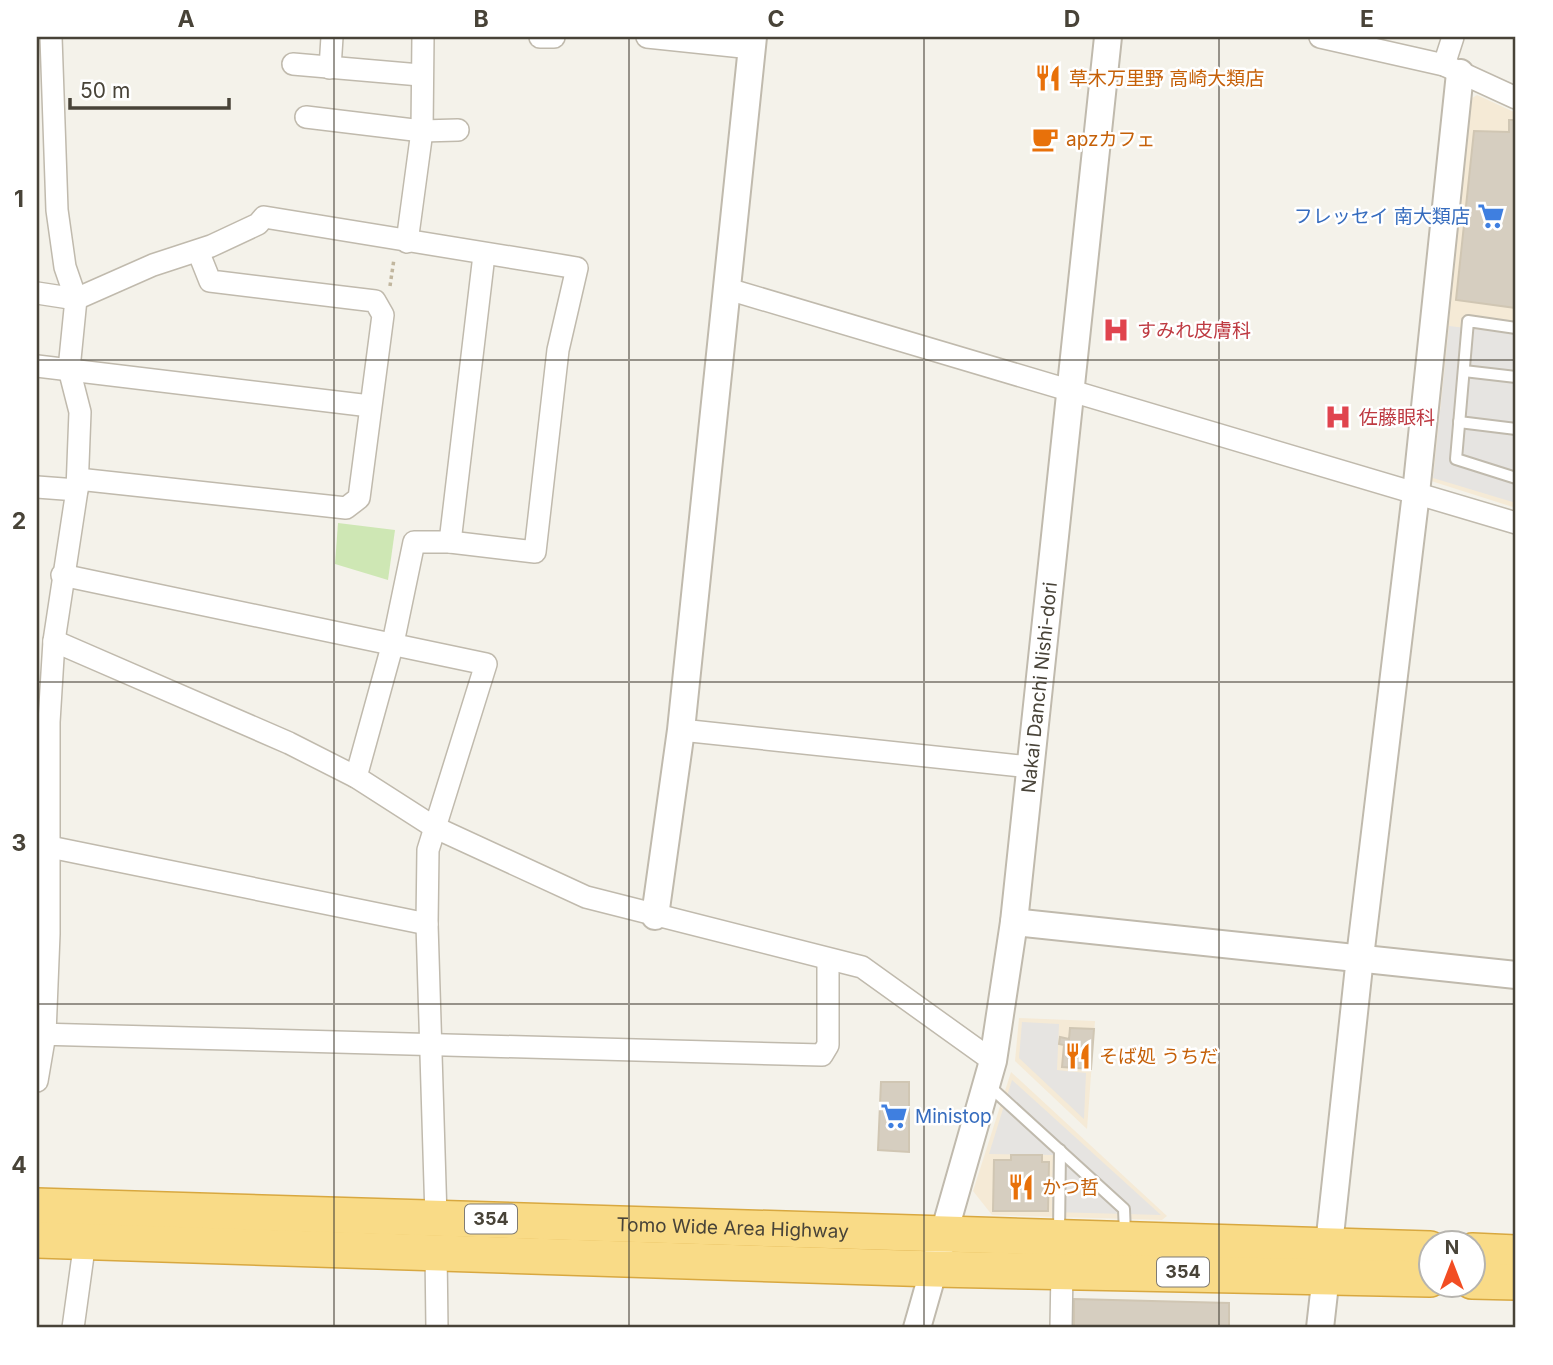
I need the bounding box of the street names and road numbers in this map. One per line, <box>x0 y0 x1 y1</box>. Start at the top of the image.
street label: Nakai Danchi Nishi-dori <box>1017 581 1062 794</box>
road number: 354 <box>465 1204 517 1234</box>
street label: Tomo Wide Area Highway <box>616 1213 850 1243</box>
road number: 354 <box>1157 1258 1209 1287</box>

